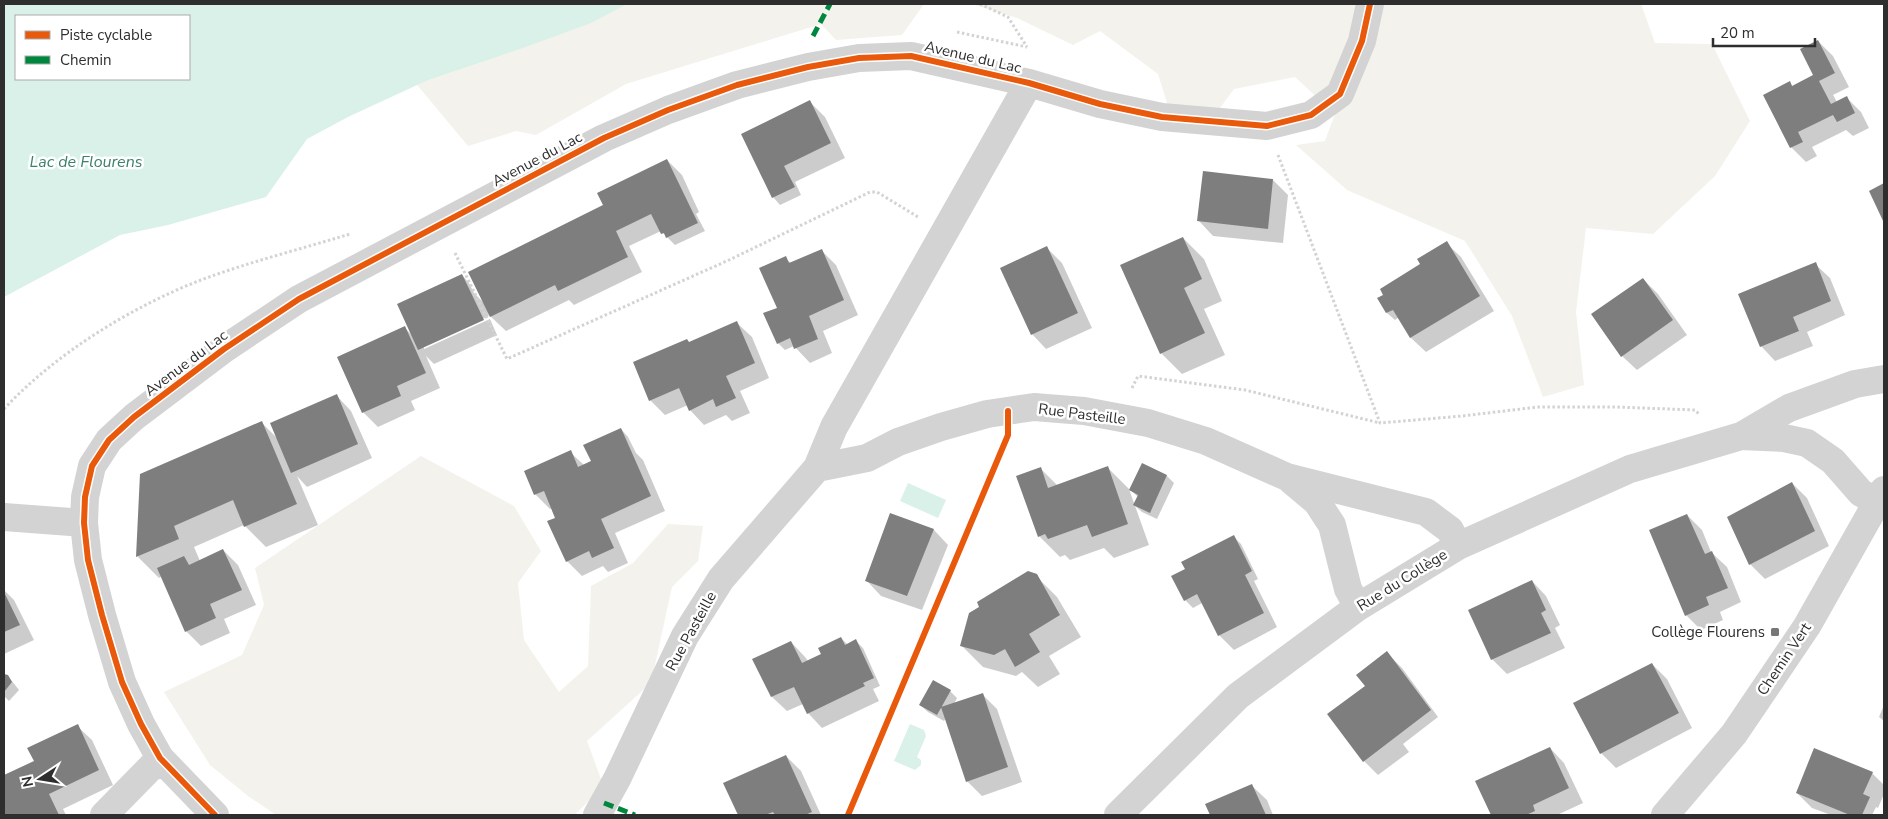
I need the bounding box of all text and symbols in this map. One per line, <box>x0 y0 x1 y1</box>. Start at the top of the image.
legend <box>15 15 190 80</box>
scale bar <box>1713 15 1816 47</box>
text: 20 m <box>1720 23 1755 43</box>
text: Piste cyclable <box>60 25 152 45</box>
street label: Avenue du Lac <box>923 36 1024 78</box>
text: Chemin <box>60 50 111 70</box>
street label: Avenue du Lac <box>489 127 585 191</box>
water label: Lac de Flourens <box>30 151 143 173</box>
street label: Avenue du Lac <box>140 325 232 401</box>
street label: Rue Pasteille <box>1037 399 1127 429</box>
street label: Rue du Collège <box>1353 544 1451 616</box>
street label: Rue Pasteille <box>661 588 721 674</box>
street label: Chemin Vert <box>1752 618 1816 699</box>
place label: Collège Flourens <box>1651 622 1765 642</box>
marker: Collège Flourens <box>1769 626 1781 638</box>
north arrow <box>15 754 65 804</box>
text: N <box>17 774 38 789</box>

